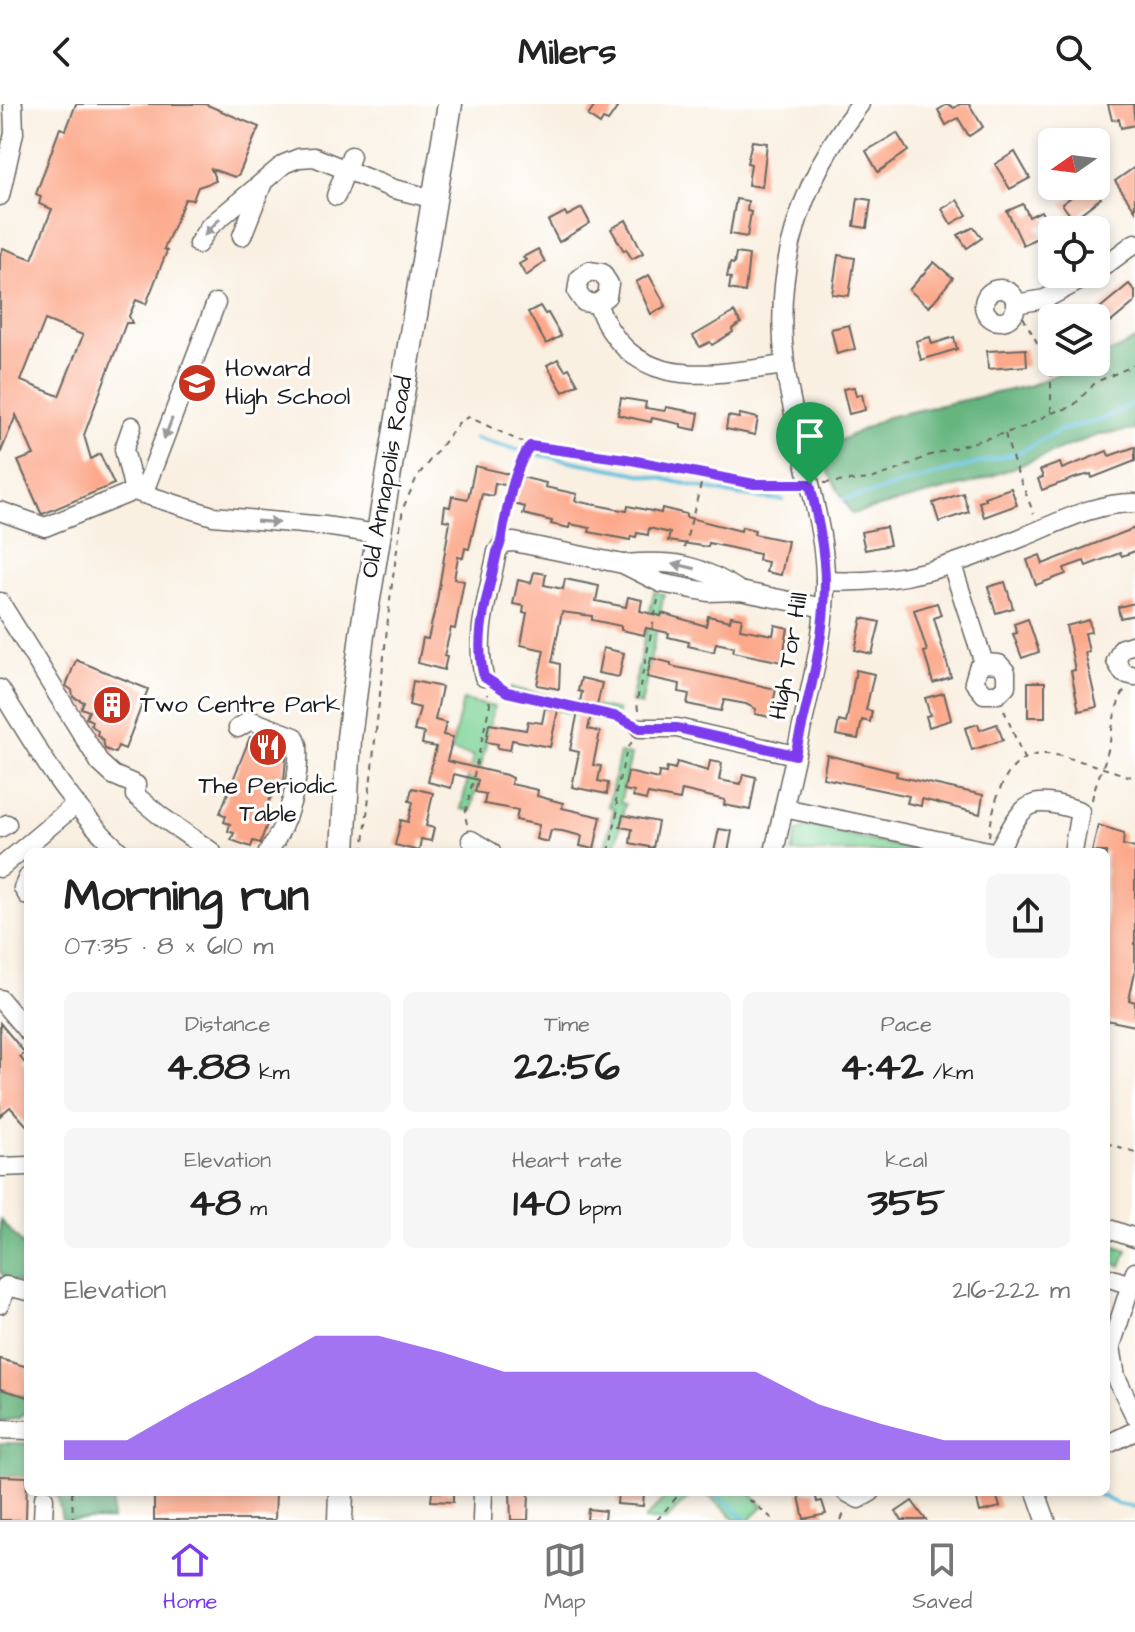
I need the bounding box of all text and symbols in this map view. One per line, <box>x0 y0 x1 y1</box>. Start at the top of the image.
text: Milers <box>518 27 617 78</box>
icon: back <box>40 30 84 74</box>
icon: search <box>1051 30 1095 74</box>
north arrow <box>1038 128 1110 200</box>
map controls <box>1038 128 1110 376</box>
button: locate <box>1038 216 1110 288</box>
one-way arrow <box>203 218 221 237</box>
button: layers <box>1038 304 1110 376</box>
place label: Howard High School <box>225 352 350 415</box>
school or university icon: Howard High School <box>176 362 218 404</box>
street label: Old Annapolis Road <box>353 373 421 581</box>
pin <box>776 402 844 484</box>
icon: arrive <box>788 414 832 458</box>
one-way arrow <box>161 417 174 441</box>
one-way arrow <box>256 516 281 529</box>
one-way arrow <box>671 559 696 572</box>
street label: High Tor Hill <box>761 590 818 723</box>
building icon: Two Centre Park <box>91 684 133 726</box>
place label: Two Centre Park <box>140 688 341 722</box>
restaurant icon: The Periodic Table <box>247 726 289 768</box>
place label: The Periodic Table <box>198 769 338 831</box>
text: Morning run <box>64 867 309 928</box>
button: share <box>986 874 1070 958</box>
text: 07:35 · 8 × 610 m <box>64 928 273 964</box>
text: Distance <box>185 1009 270 1040</box>
text: Time <box>544 1009 590 1040</box>
text: Pace <box>881 1009 932 1040</box>
text: 4.88 <box>166 1040 250 1095</box>
text: 22:56 <box>514 1040 620 1095</box>
text: 4:42 <box>840 1040 924 1095</box>
text: km <box>250 1057 290 1088</box>
text: /km <box>924 1057 973 1088</box>
text: Elevation <box>184 1145 271 1176</box>
text: Heart rate <box>512 1145 622 1176</box>
text: kcal <box>885 1145 927 1176</box>
text: 48 <box>188 1176 241 1231</box>
text: 140 <box>513 1176 571 1231</box>
text: 355 <box>868 1176 945 1231</box>
text: m <box>241 1193 267 1224</box>
text: bpm <box>571 1193 621 1224</box>
text: Elevation <box>64 1272 166 1308</box>
text: 216–222 m <box>952 1272 1070 1308</box>
tab: Home <box>163 1538 217 1617</box>
tab: Map <box>543 1538 587 1617</box>
tab: Saved <box>912 1538 972 1617</box>

